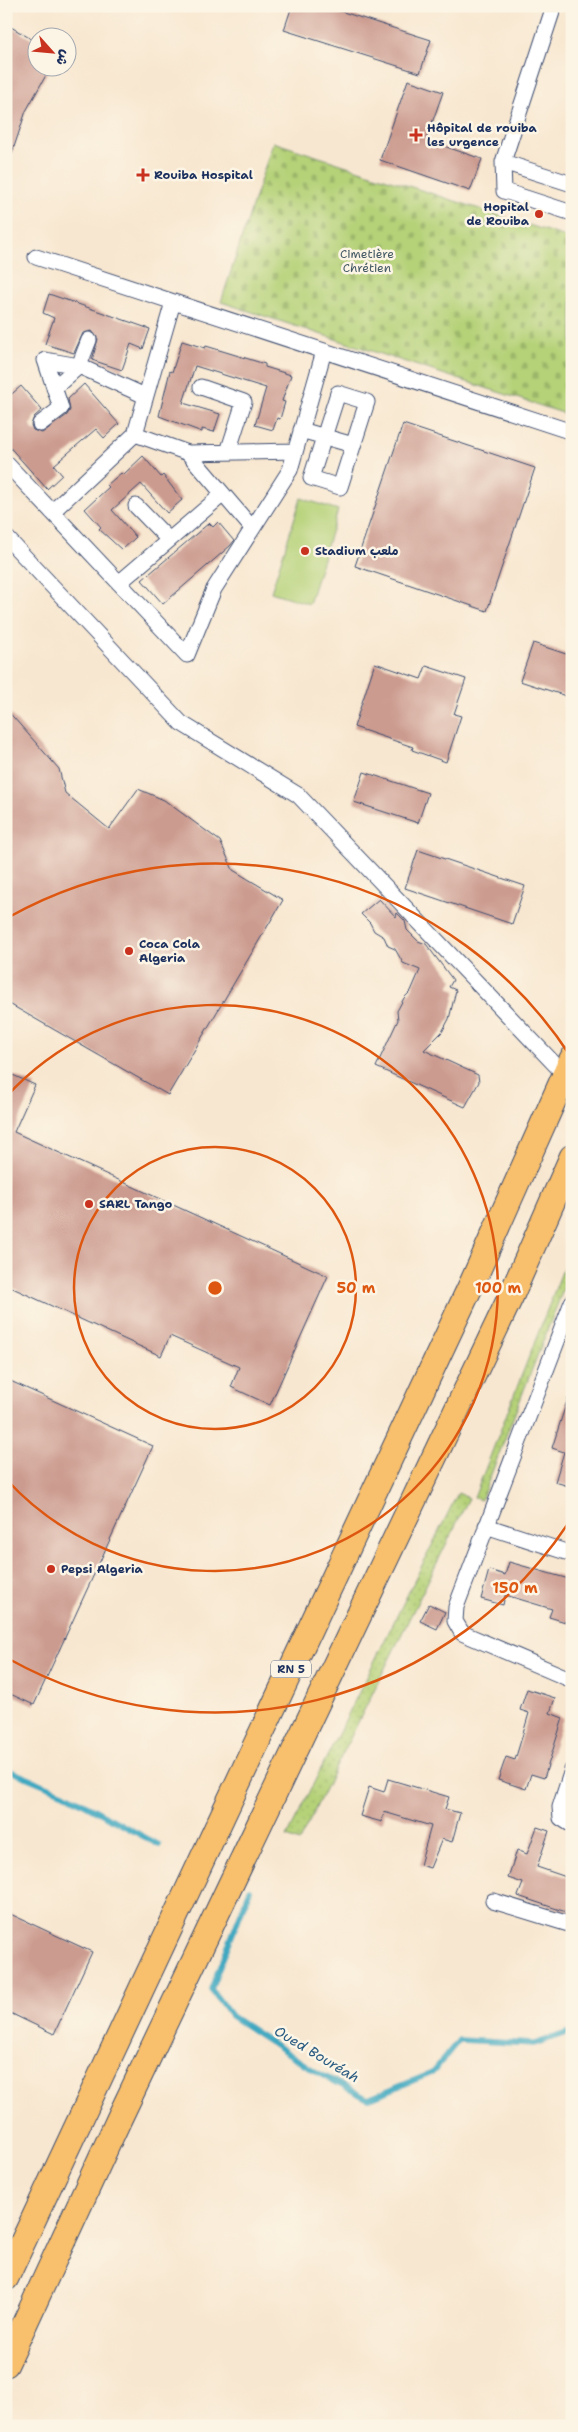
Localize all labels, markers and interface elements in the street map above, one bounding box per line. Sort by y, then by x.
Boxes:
north arrow [28,28,78,78]
text: ش [52,47,75,69]
place label: Hôpital de rouiba les urgence [427,120,537,150]
marker: Hôpital de rouiba les urgence [409,128,423,142]
place label: Rouiba Hospital [154,167,253,183]
marker: Rouiba Hospital [136,168,150,182]
place label: Hopital de Rouiba [466,199,530,229]
marker: Hopital de Rouiba [533,208,545,220]
park label: Cimetière Chrétien [340,246,394,276]
place label: Stadium ملعب [315,543,398,559]
marker: Stadium ملعب [299,545,311,557]
place label: Coca Cola Algeria [139,936,201,966]
marker: Coca Cola Algeria [123,945,135,957]
place label: SARL Tango [99,1196,172,1212]
marker: SARL Tango [83,1198,95,1210]
text: 50 m [337,1278,376,1298]
text: 100 m [475,1278,521,1298]
centre of rings [206,1279,224,1297]
place label: Pepsi Algeria [61,1561,144,1577]
marker: Pepsi Algeria [45,1563,57,1575]
text: 150 m [492,1578,538,1598]
road number: RN 5 [271,1660,311,1678]
water label: Oued Bouréah [271,2022,363,2086]

